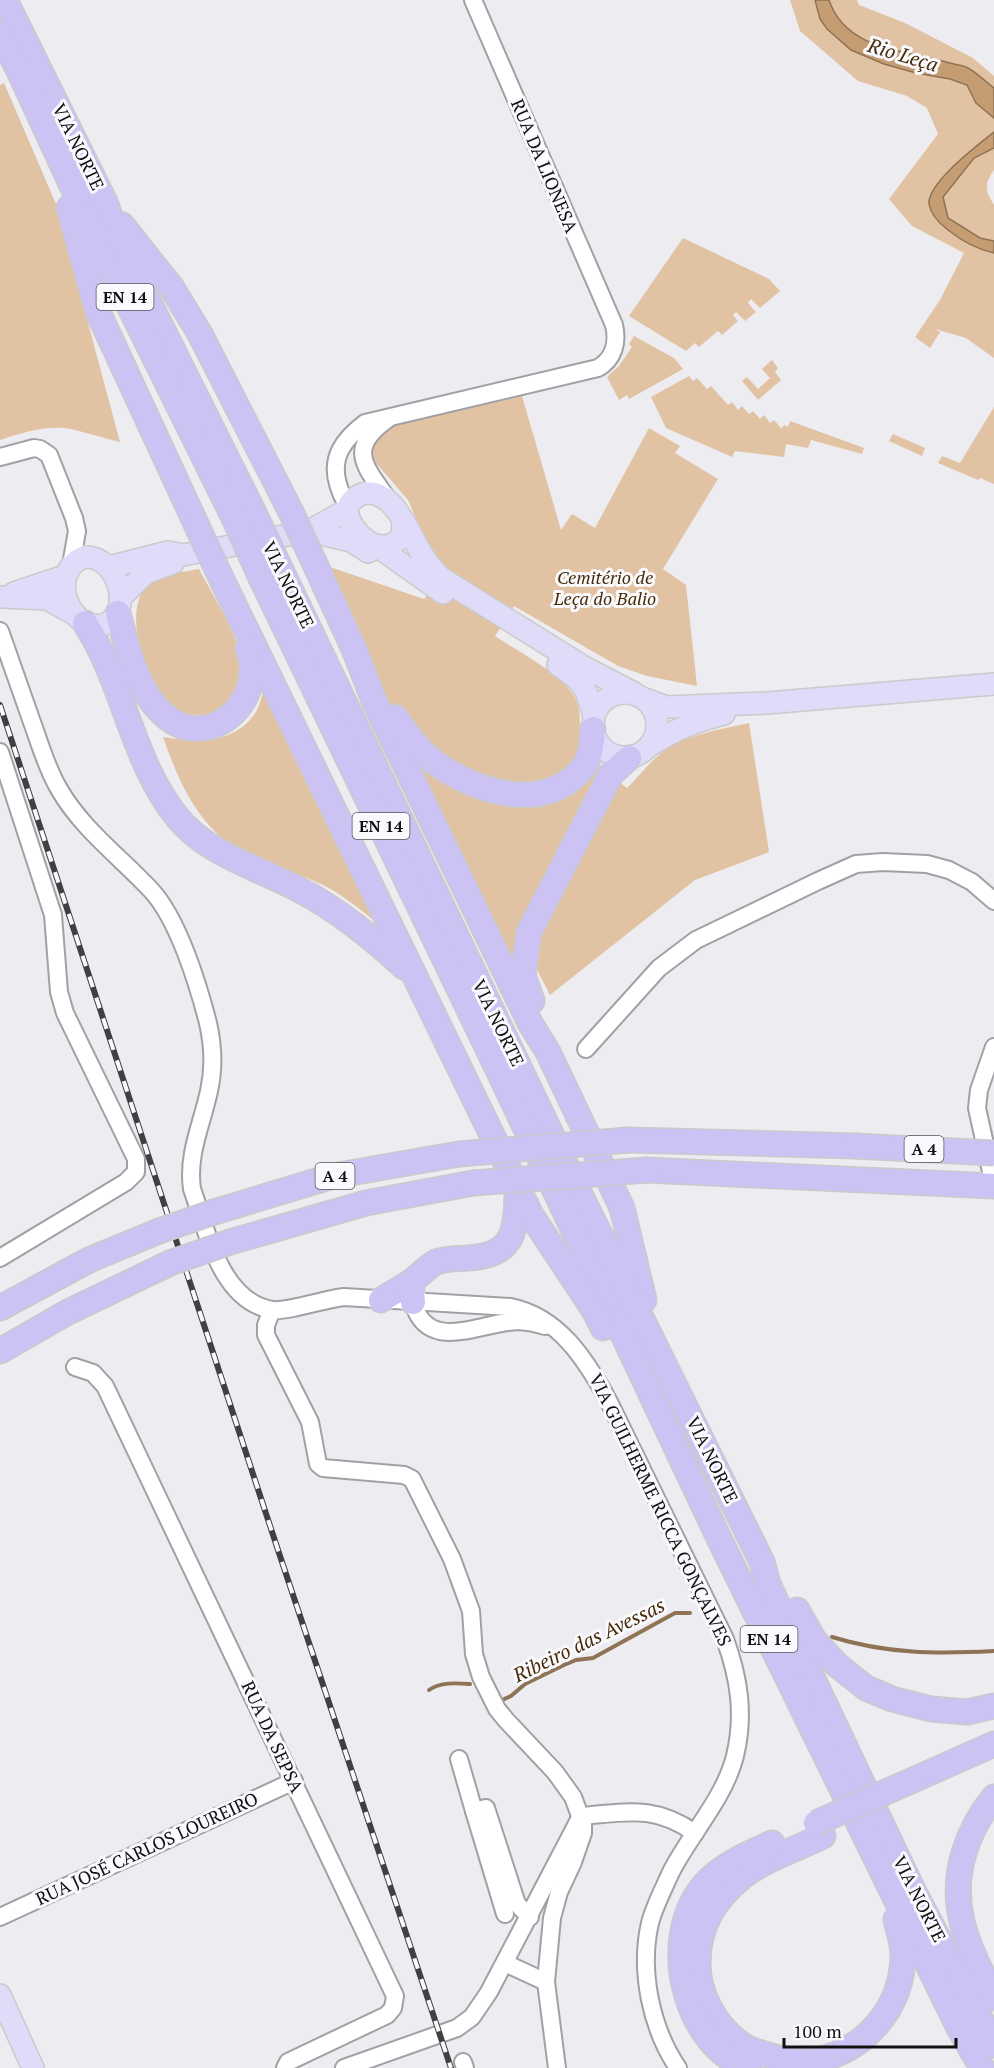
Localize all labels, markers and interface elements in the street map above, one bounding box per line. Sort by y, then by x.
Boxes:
water label: Rio Leça [864,31,942,78]
street label: RUA DA LIONESA [506,95,584,237]
street label: VIA NORTE [48,99,110,194]
road number: EN 14 [96,284,154,310]
street label: VIA NORTE [258,537,320,632]
park label: Cemitério de Leça do Balio [553,565,656,610]
road number: EN 14 [352,813,410,839]
street label: VIA NORTE [468,975,530,1070]
road number: A 4 [904,1136,944,1162]
road number: A 4 [316,1163,354,1189]
street label: VIA GUILHERME RICCA GONÇALVES [584,1369,738,1650]
street label: VIA NORTE [682,1412,744,1507]
water label: Ribeiro das Avessas [507,1591,669,1688]
road number: EN 14 [740,1626,798,1652]
street label: RUA DA SEPSA [237,1677,310,1797]
street label: RUA JOSÉ CARLOS LOUREIRO [31,1786,262,1910]
street label: VIA NORTE [888,1851,952,1946]
scale bar [784,2011,956,2049]
text: 100 m [793,2019,842,2043]

